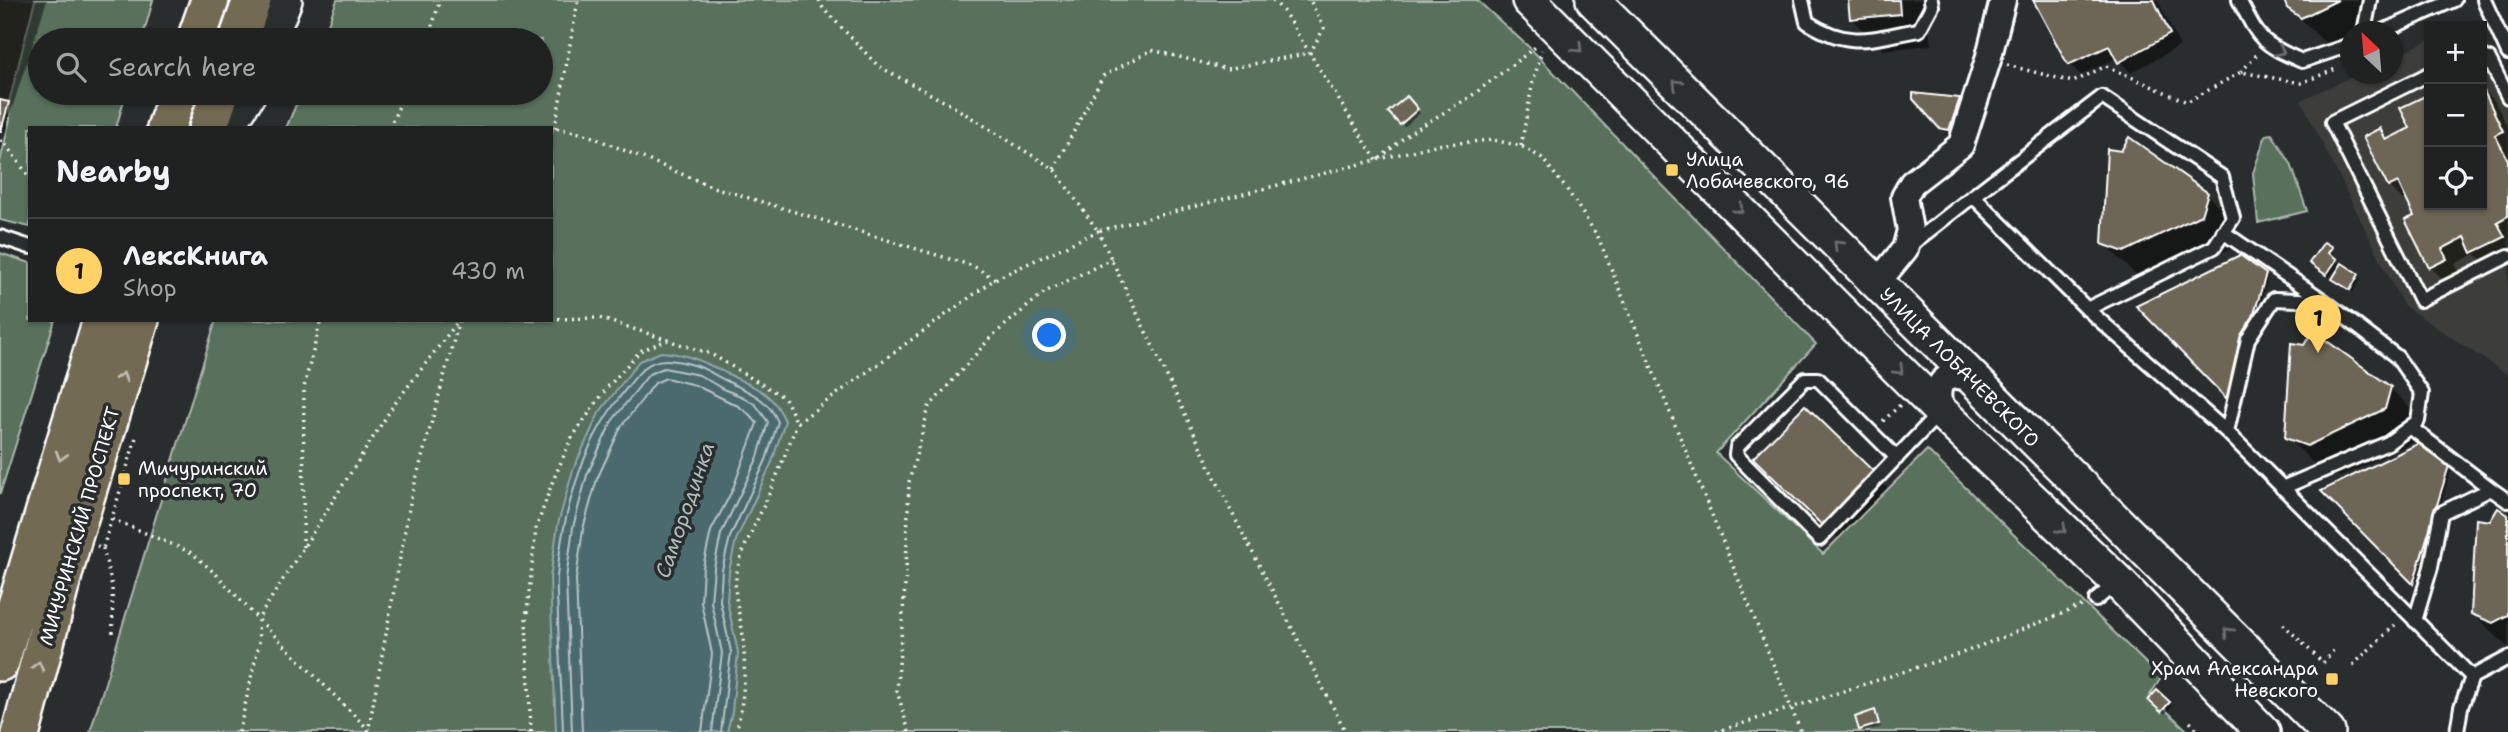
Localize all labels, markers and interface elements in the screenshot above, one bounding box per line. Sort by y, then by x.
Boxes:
north arrow [2340,21,2403,84]
map controls [2424,21,2487,210]
button: + [2424,21,2487,84]
search box [28,28,553,105]
one-way arrow [1569,40,1582,53]
one-way arrow [2273,43,2285,57]
icon: search [52,48,90,86]
text: Search here [108,49,257,84]
one-way arrow [1672,79,1685,92]
button: − [2424,84,2487,147]
place label: Улица Лобачевского, 96 [1686,147,1850,194]
button: locate [2424,147,2487,210]
text: Nearby [56,151,171,192]
marker: Улица Лобачевского, 96 [1664,162,1680,178]
one-way arrow [1730,201,1743,214]
text: ЛексКнига [123,238,268,273]
one-way arrow [1833,240,1846,253]
text: 1 [74,256,84,286]
text: 430 m [451,256,525,286]
text: Shop [123,273,177,303]
street label: УЛИЦА ЛОБАЧЕВСКОГО [1874,282,2045,453]
pin: 1 [2295,295,2341,353]
your location [1032,318,1066,352]
one-way arrow [1891,362,1904,375]
one-way arrow [114,371,128,384]
street label: МИЧУРИНСКИЙ ПРОСПЕКТ [33,404,126,648]
water label: Самородинка [649,438,721,582]
one-way arrow [54,450,69,462]
place label: Мичуринский проспект, 70 [138,456,268,503]
marker: Мичуринский проспект, 70 [116,471,132,487]
one-way arrow [2054,520,2067,533]
one-way arrow [2223,628,2236,641]
place label: Храм Александра Невского [2151,656,2318,703]
one-way arrow [30,660,44,672]
marker: Храм Александра Невского [2324,671,2340,687]

